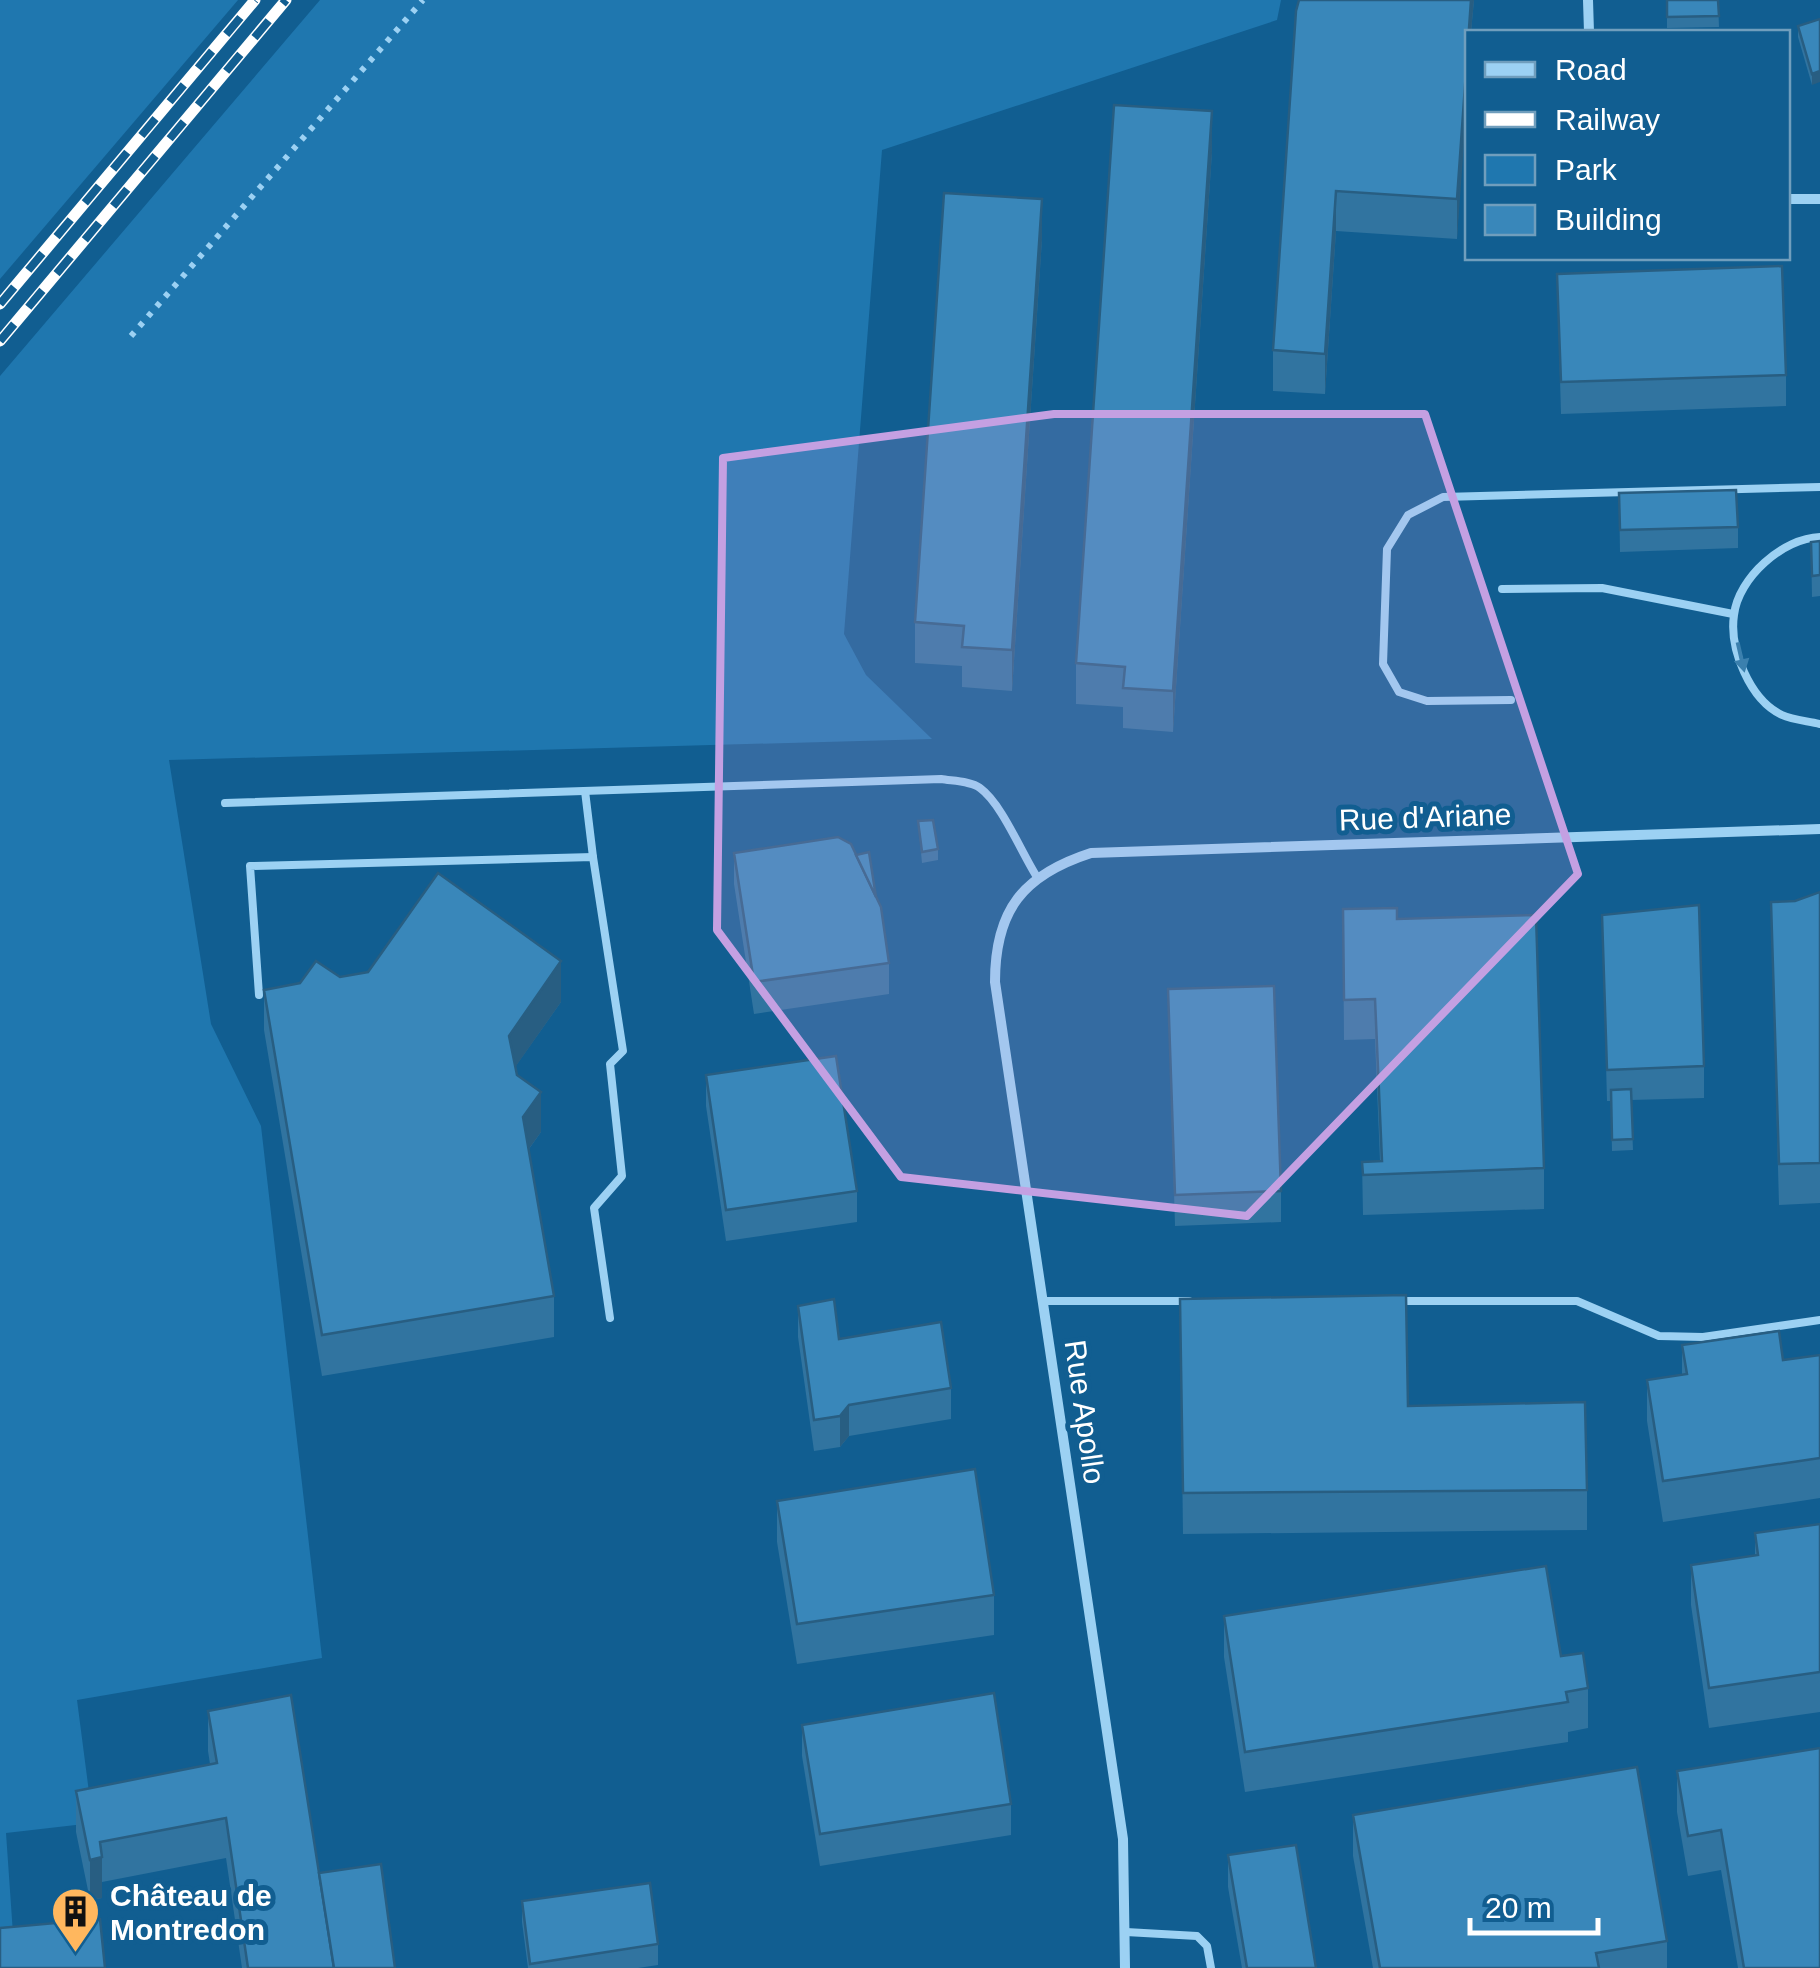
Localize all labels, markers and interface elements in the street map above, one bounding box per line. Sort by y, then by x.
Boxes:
legend [1465,30,1790,260]
text: Road [1555,53,1627,86]
text: Railway [1555,103,1660,136]
text: Park [1555,153,1618,186]
text: Building [1555,203,1662,236]
one-way arrow [1734,642,1749,673]
street label: Rue d'Ariane [1338,797,1512,837]
street label: Rue Apollo [1059,1338,1111,1486]
scale bar [1470,1873,1598,1935]
place label: Château de Montredon [110,1879,272,1946]
building icon: Château de Montredon [49,1886,101,1954]
text: 20 m [1485,1891,1552,1924]

